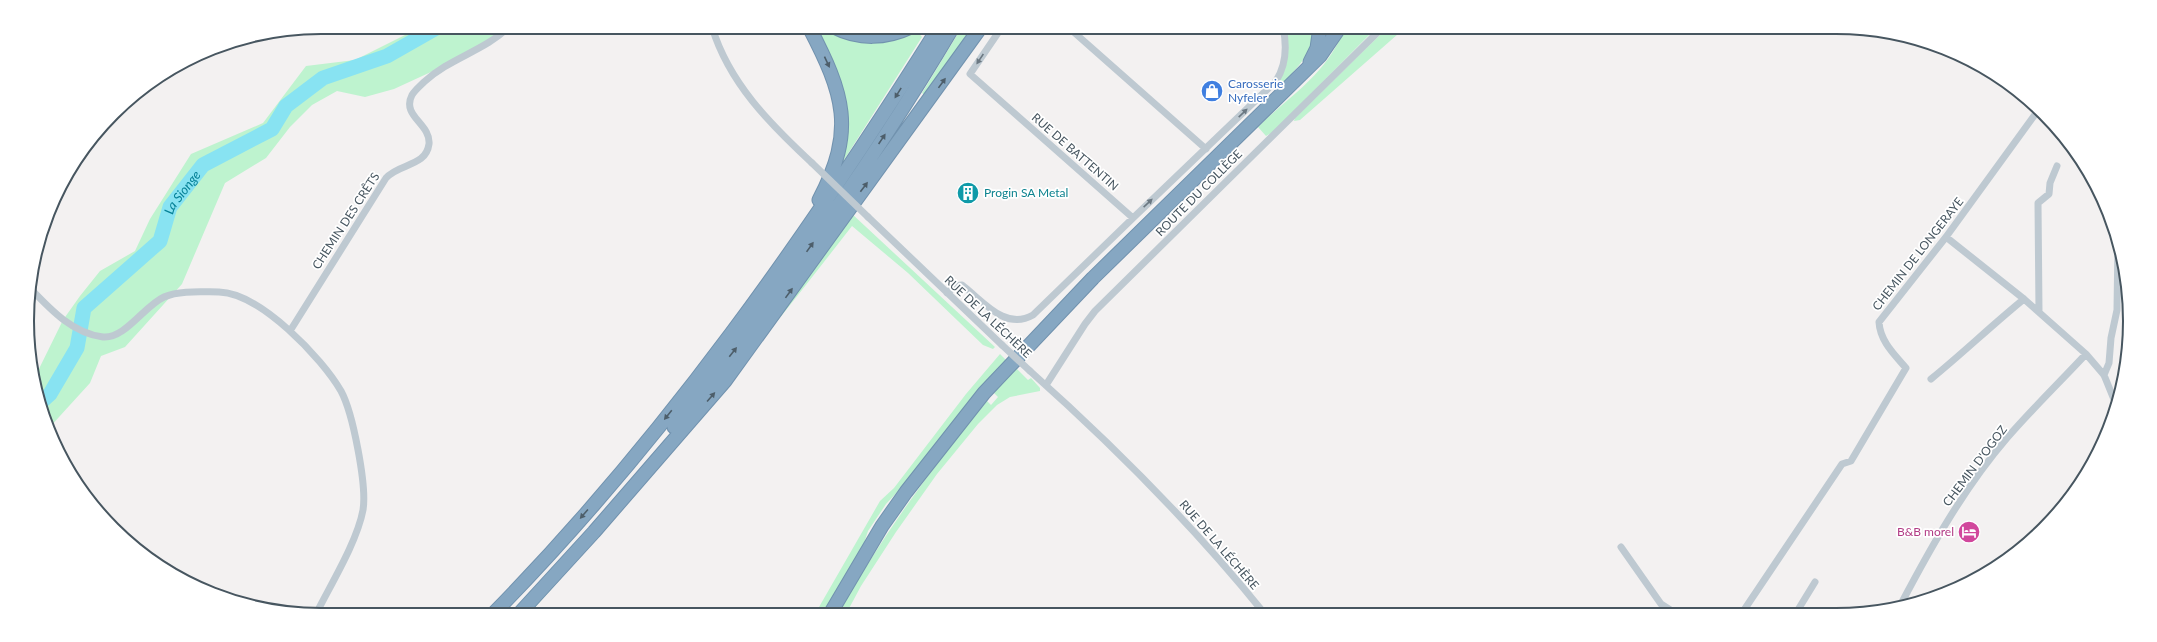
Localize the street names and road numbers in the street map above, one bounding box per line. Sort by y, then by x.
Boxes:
street label: RUE DE BATTENTIN [1029,110,1122,193]
street label: ROUTE DU COLLÈGE [1152,146,1245,239]
street label: CHEMIN DES CRÊTS [309,169,383,272]
street label: CHEMIN DE LONGERAYE [1869,194,1966,313]
street label: RUE DE LA LÉCHÈRE [942,272,1035,361]
street label: CHEMIN D'OGOZ [1939,422,2010,509]
street label: RUE DE LA LÉCHÈRE [1176,497,1262,593]

